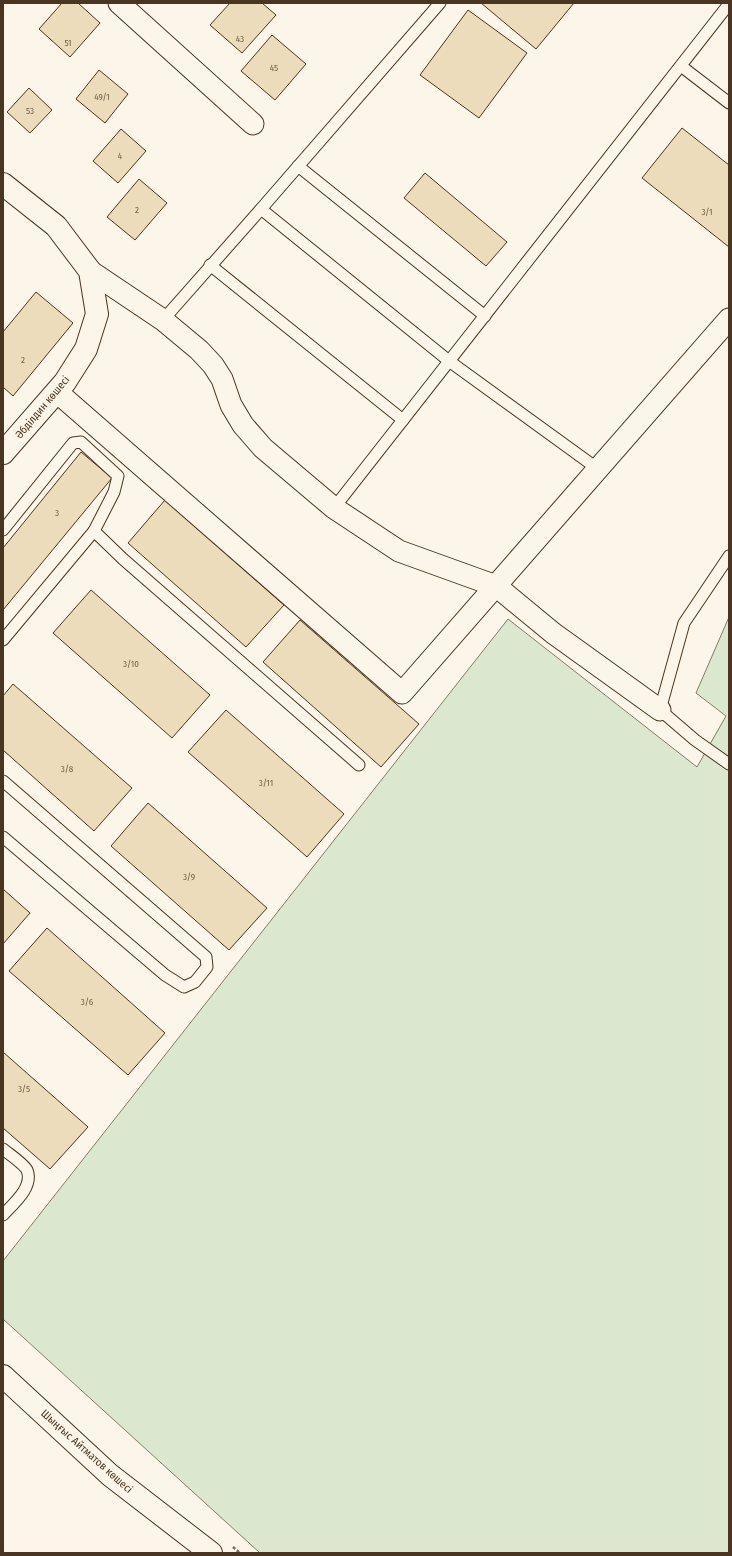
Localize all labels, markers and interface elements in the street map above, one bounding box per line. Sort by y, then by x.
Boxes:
house number: 43 [236,34,244,44]
house number: 51 [64,38,72,48]
house number: 45 [270,63,278,73]
house number: 49/1 [94,92,110,102]
house number: 53 [26,106,34,116]
house number: 4 [118,151,123,161]
house number: 2 [135,205,139,215]
house number: 3/1 [701,207,713,217]
house number: 2 [21,355,25,365]
street label: Әбділдин көшесі [12,373,72,441]
house number: 3 [55,508,59,518]
house number: 3/10 [123,659,139,669]
house number: 3/8 [61,764,74,774]
house number: 3/11 [259,778,273,788]
house number: 3/9 [183,872,195,882]
house number: 3/6 [81,997,94,1007]
house number: 3/5 [18,1084,30,1094]
street label: Шыңғыс Айтматов көшесі [38,1407,135,1496]

